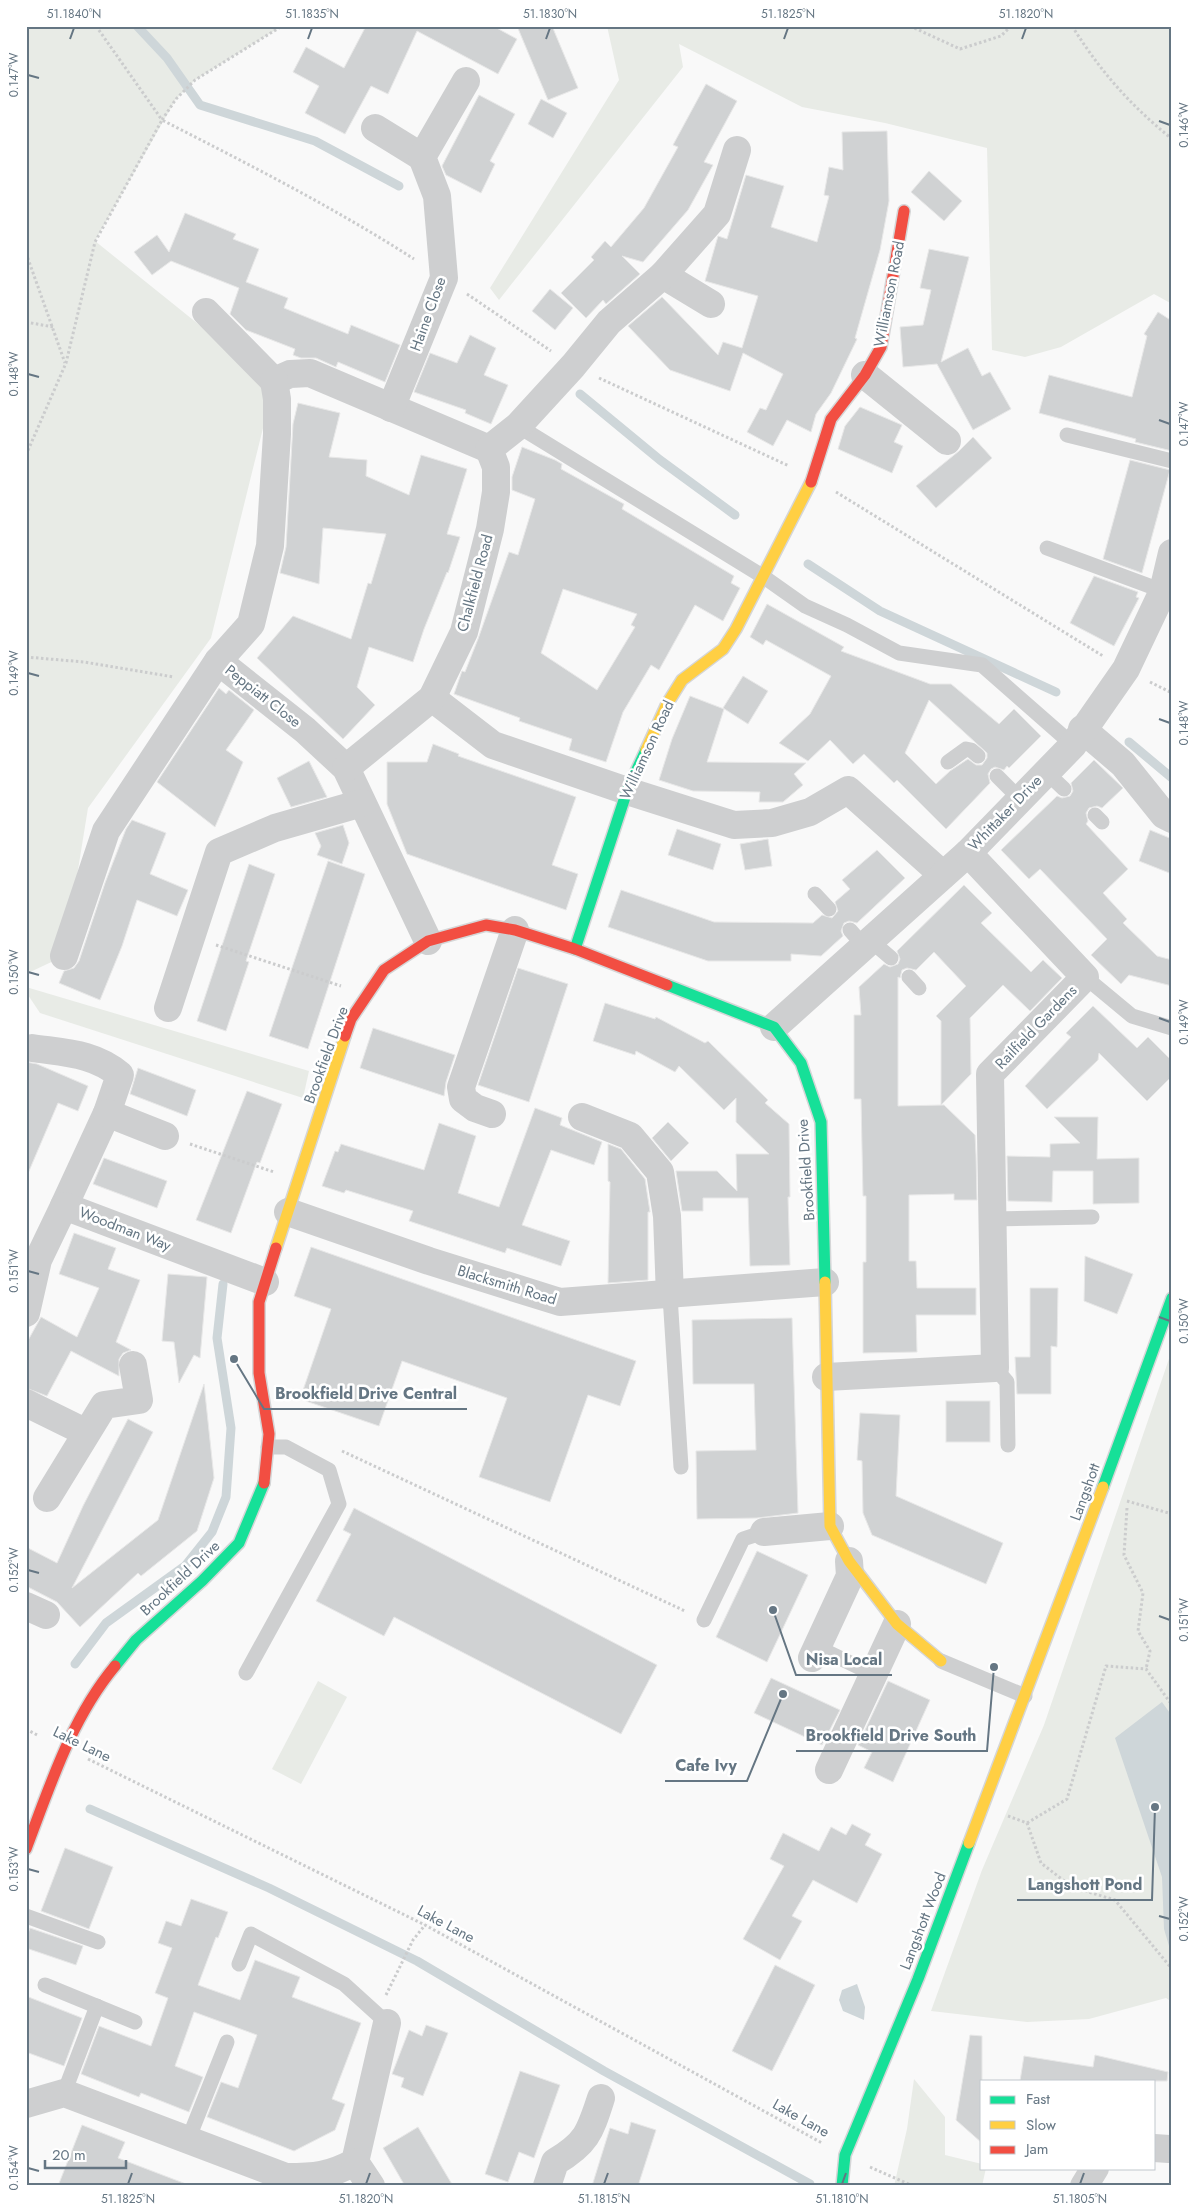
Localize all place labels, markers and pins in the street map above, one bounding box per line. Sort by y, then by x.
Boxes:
callout: Brookfield Drive Central [264,1378,467,1409]
callout: Nisa Local [796,1644,892,1675]
callout: Brookfield Drive South [796,1720,987,1751]
callout: Cafe Ivy [665,1750,747,1781]
callout: Langshott Pond [1017,1869,1152,1900]

